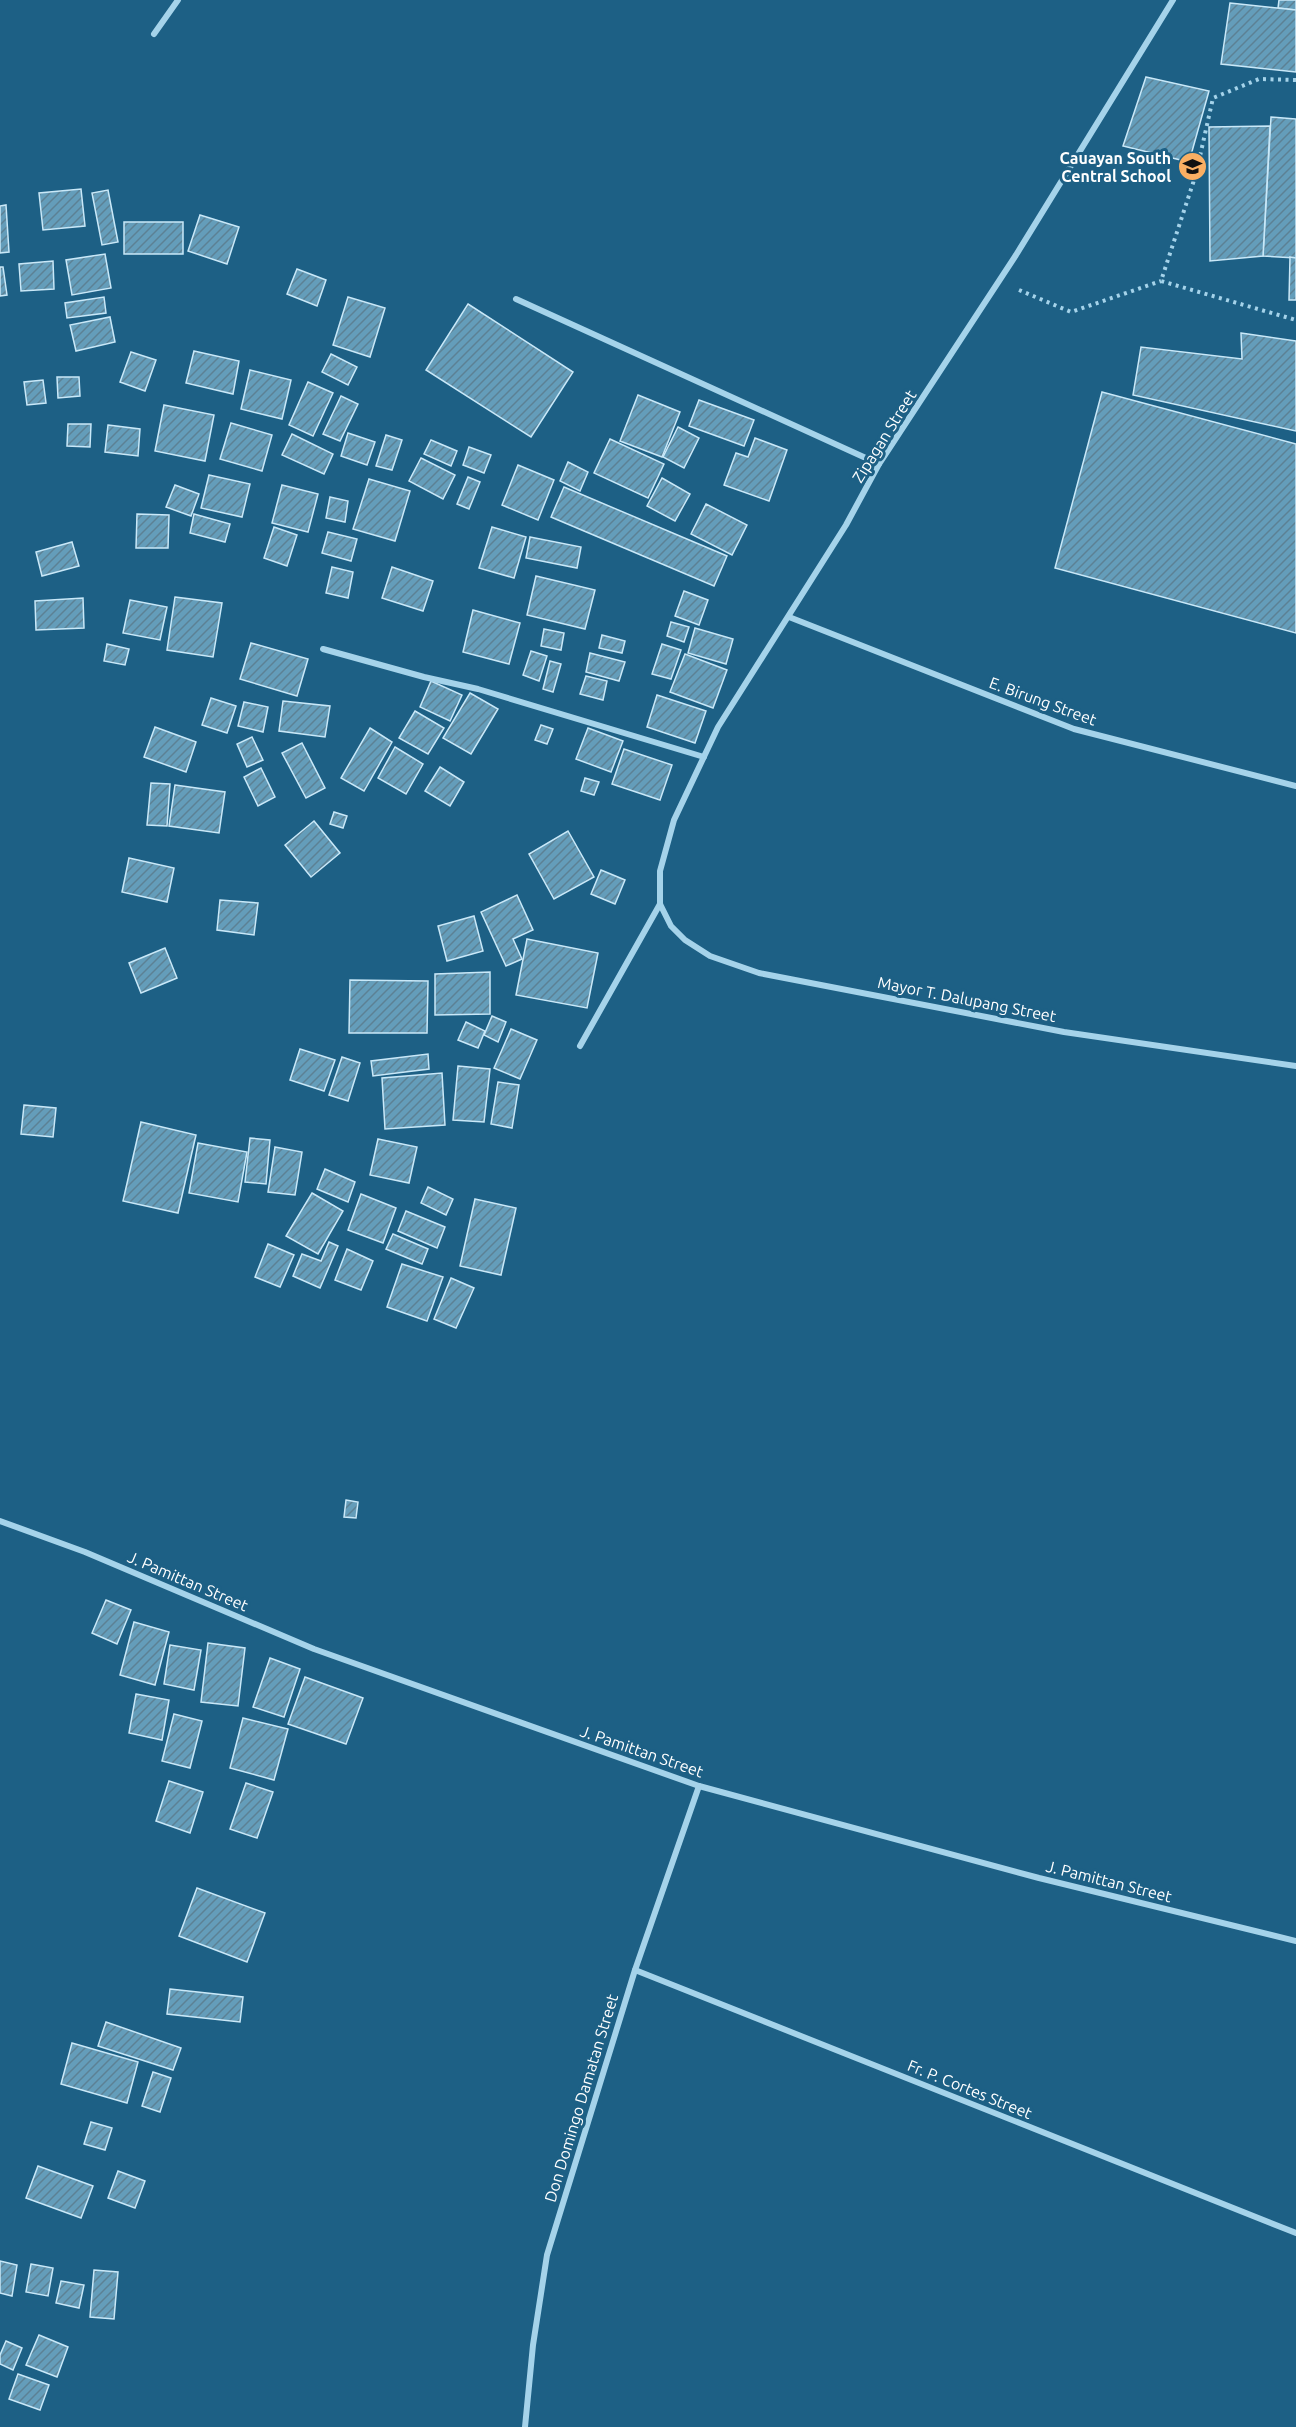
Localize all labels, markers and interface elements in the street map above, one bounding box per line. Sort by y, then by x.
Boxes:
place label: Cauayan South Central School [1060,149,1171,185]
school or university icon: Cauayan South Central School [1176,151,1208,183]
street label: Zipagan Street [848,386,920,486]
street label: E. Birung Street [987,673,1100,729]
street label: Mayor T. Dalupang Street [876,973,1058,1025]
street label: J. Pamittan Street [125,1548,252,1615]
street label: J. Pamittan Street [578,1721,707,1781]
street label: J. Pamittan Street [1044,1857,1174,1906]
street label: Don Domingo Damatan Street [541,1991,621,2204]
street label: Fr. P. Cortes Street [905,2056,1035,2122]

